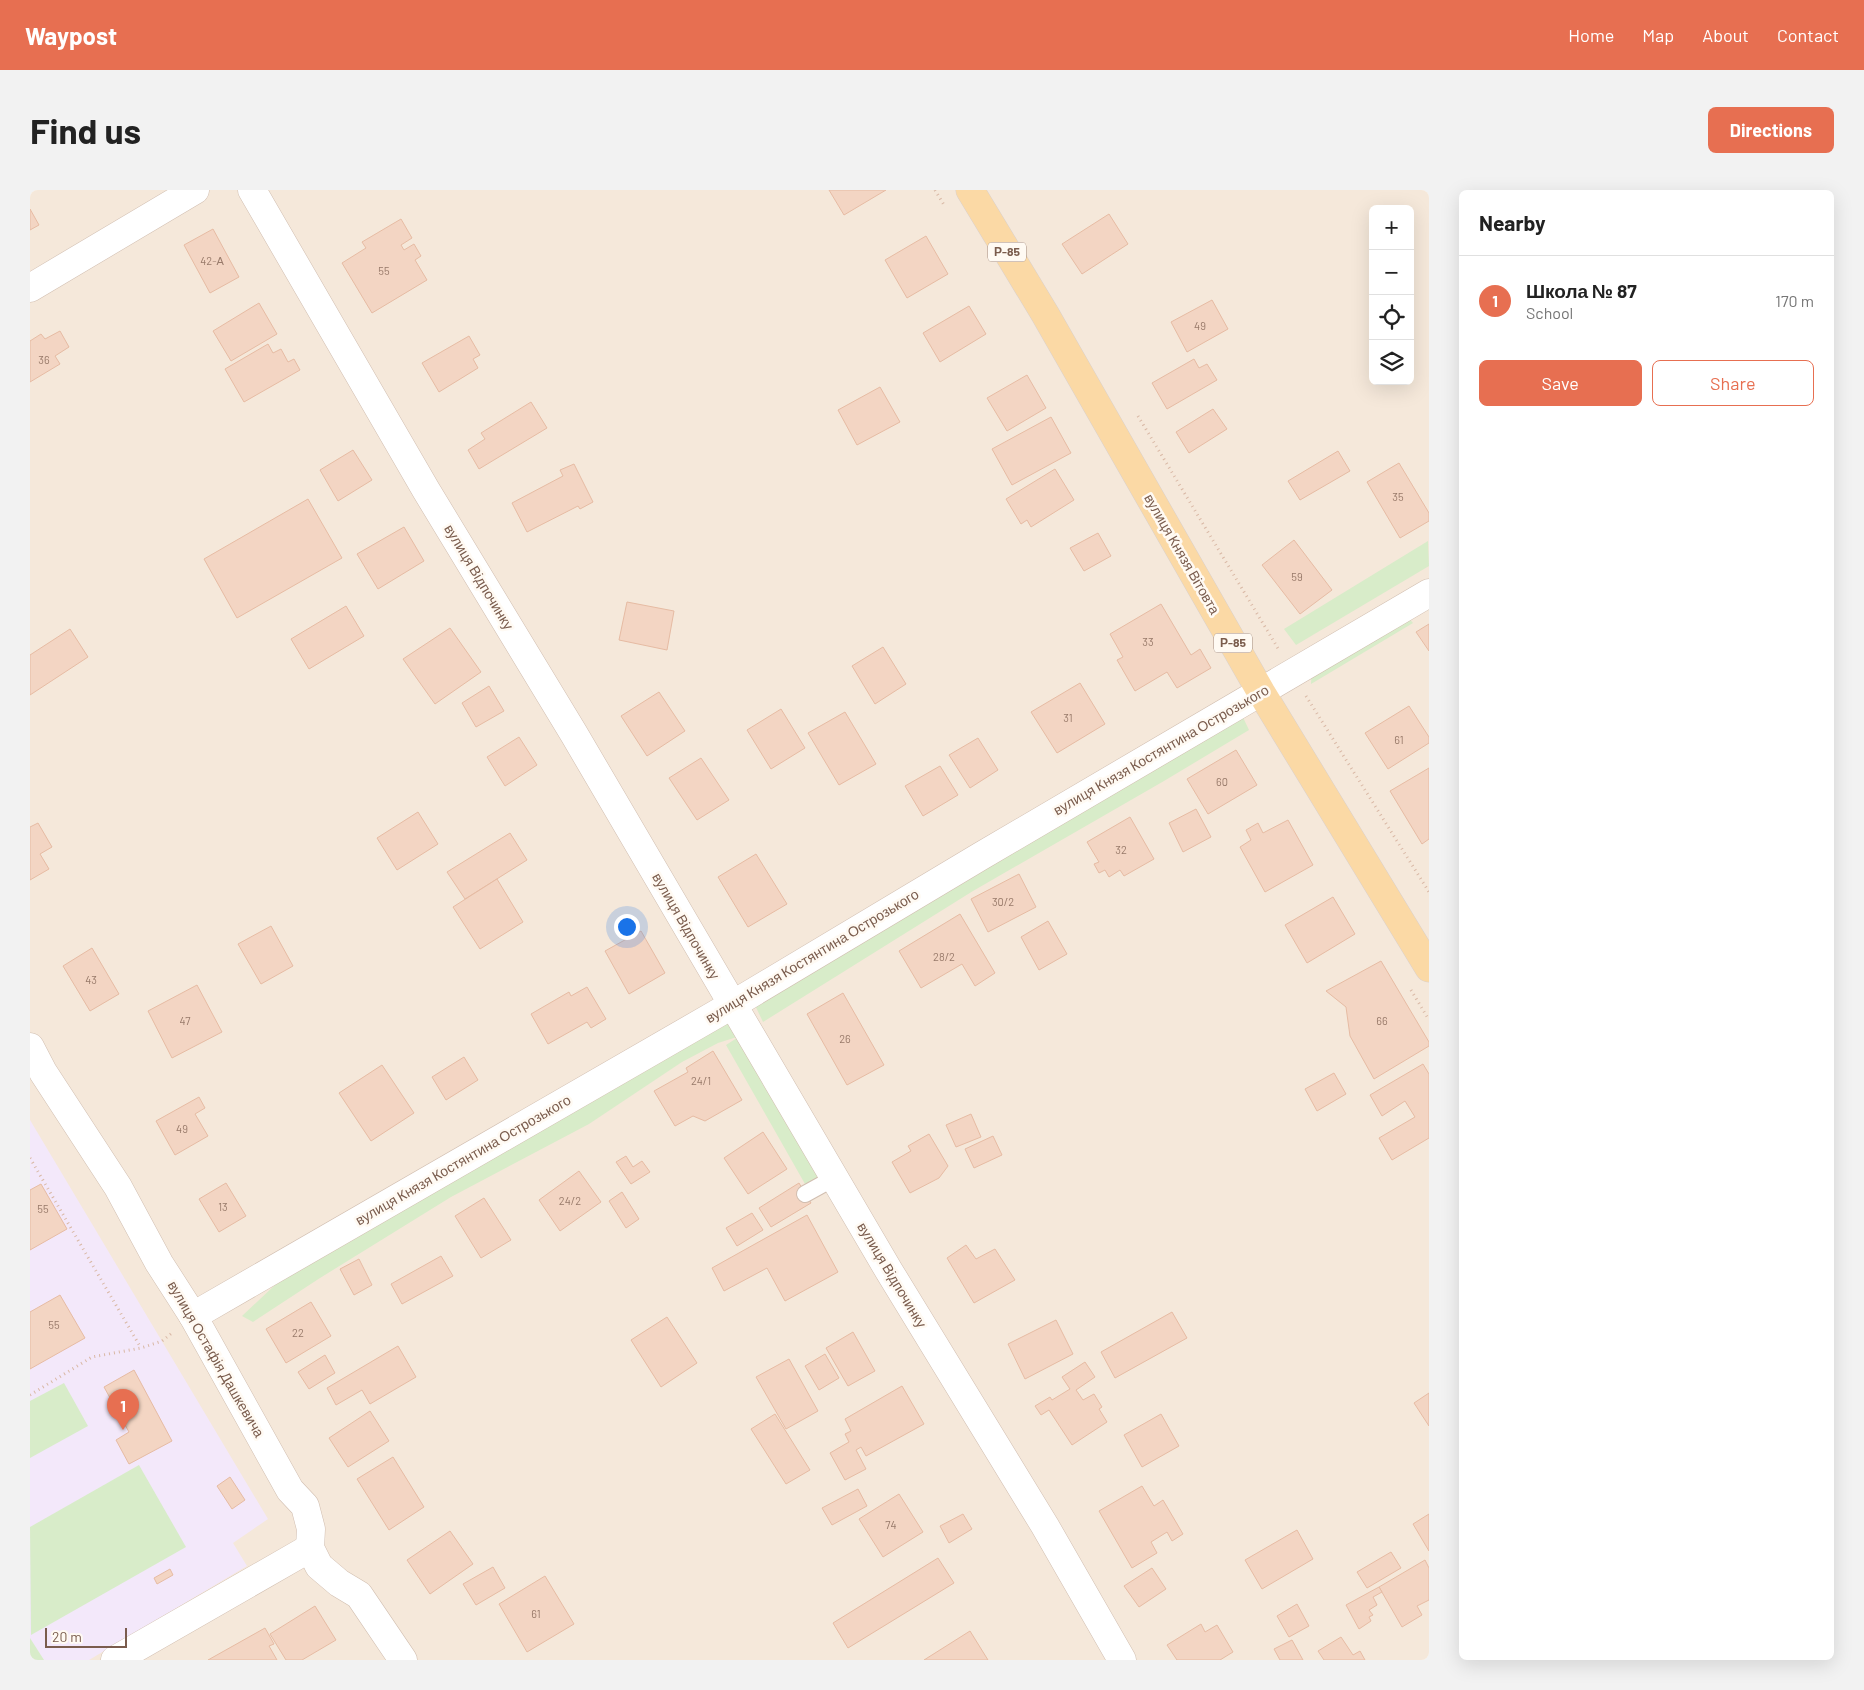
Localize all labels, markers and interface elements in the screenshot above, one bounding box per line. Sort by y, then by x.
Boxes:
text: Waypost [25,21,117,50]
text: Home [1568,24,1614,46]
text: Map [1642,24,1674,46]
text: About [1702,24,1749,46]
text: Contact [1777,24,1839,46]
button: Directions [1708,107,1834,153]
text: Find us [30,109,141,151]
map controls [1369,205,1414,385]
button: + [1369,205,1414,250]
text: Nearby [1479,210,1545,235]
road number: Р-85 [988,242,1026,262]
button: − [1369,250,1414,295]
house number: 42-А [200,254,224,267]
house number: 55 [378,264,390,277]
text: Школа № 87 [1526,279,1637,302]
text: 1 [1492,291,1498,310]
text: 170 m [1775,291,1814,310]
button: locate [1369,295,1414,340]
text: School [1526,303,1573,322]
house number: 49 [1194,319,1206,332]
button: layers [1369,340,1414,385]
house number: 36 [38,353,50,366]
button: Save [1479,360,1642,406]
button: Share [1652,360,1814,406]
house number: 35 [1392,490,1404,503]
street label: вулиця Князя Вітовта [1141,491,1224,617]
street label: вулиця Відпочинку [441,521,518,633]
house number: 59 [1291,570,1303,583]
road number: Р-85 [1214,633,1252,652]
house number: 33 [1142,635,1154,648]
street label: вулиця Князя Костянтина Острозького [1050,681,1272,818]
house number: 31 [1063,711,1073,724]
house number: 61 [1394,733,1404,746]
house number: 60 [1216,775,1228,788]
house number: 32 [1115,843,1127,856]
street label: вулиця Відпочинку [649,870,724,982]
street label: вулиця Князя Костянтина Острозького [702,885,922,1026]
house number: 30/2 [992,895,1014,908]
your location [614,914,640,940]
house number: 28/2 [933,950,955,963]
house number: 43 [85,973,97,986]
house number: 47 [180,1014,190,1027]
house number: 66 [1376,1014,1388,1027]
house number: 26 [839,1032,851,1045]
house number: 24/1 [691,1074,711,1087]
street label: вулиця Князя Костянтина Острозького [352,1091,574,1228]
house number: 49 [176,1122,188,1135]
house number: 24/2 [559,1194,581,1207]
house number: 13 [218,1200,228,1213]
house number: 55 [37,1202,49,1215]
street label: вулиця Відпочинку [854,1219,931,1331]
street label: вулиця Остафія Дашкевича [165,1277,268,1440]
house number: 55 [48,1318,60,1331]
house number: 22 [292,1326,304,1339]
pin: 1 [107,1389,139,1430]
house number: 74 [885,1518,897,1531]
house number: 61 [531,1607,541,1620]
scale bar [45,1625,128,1648]
text: 20 m [52,1628,82,1645]

